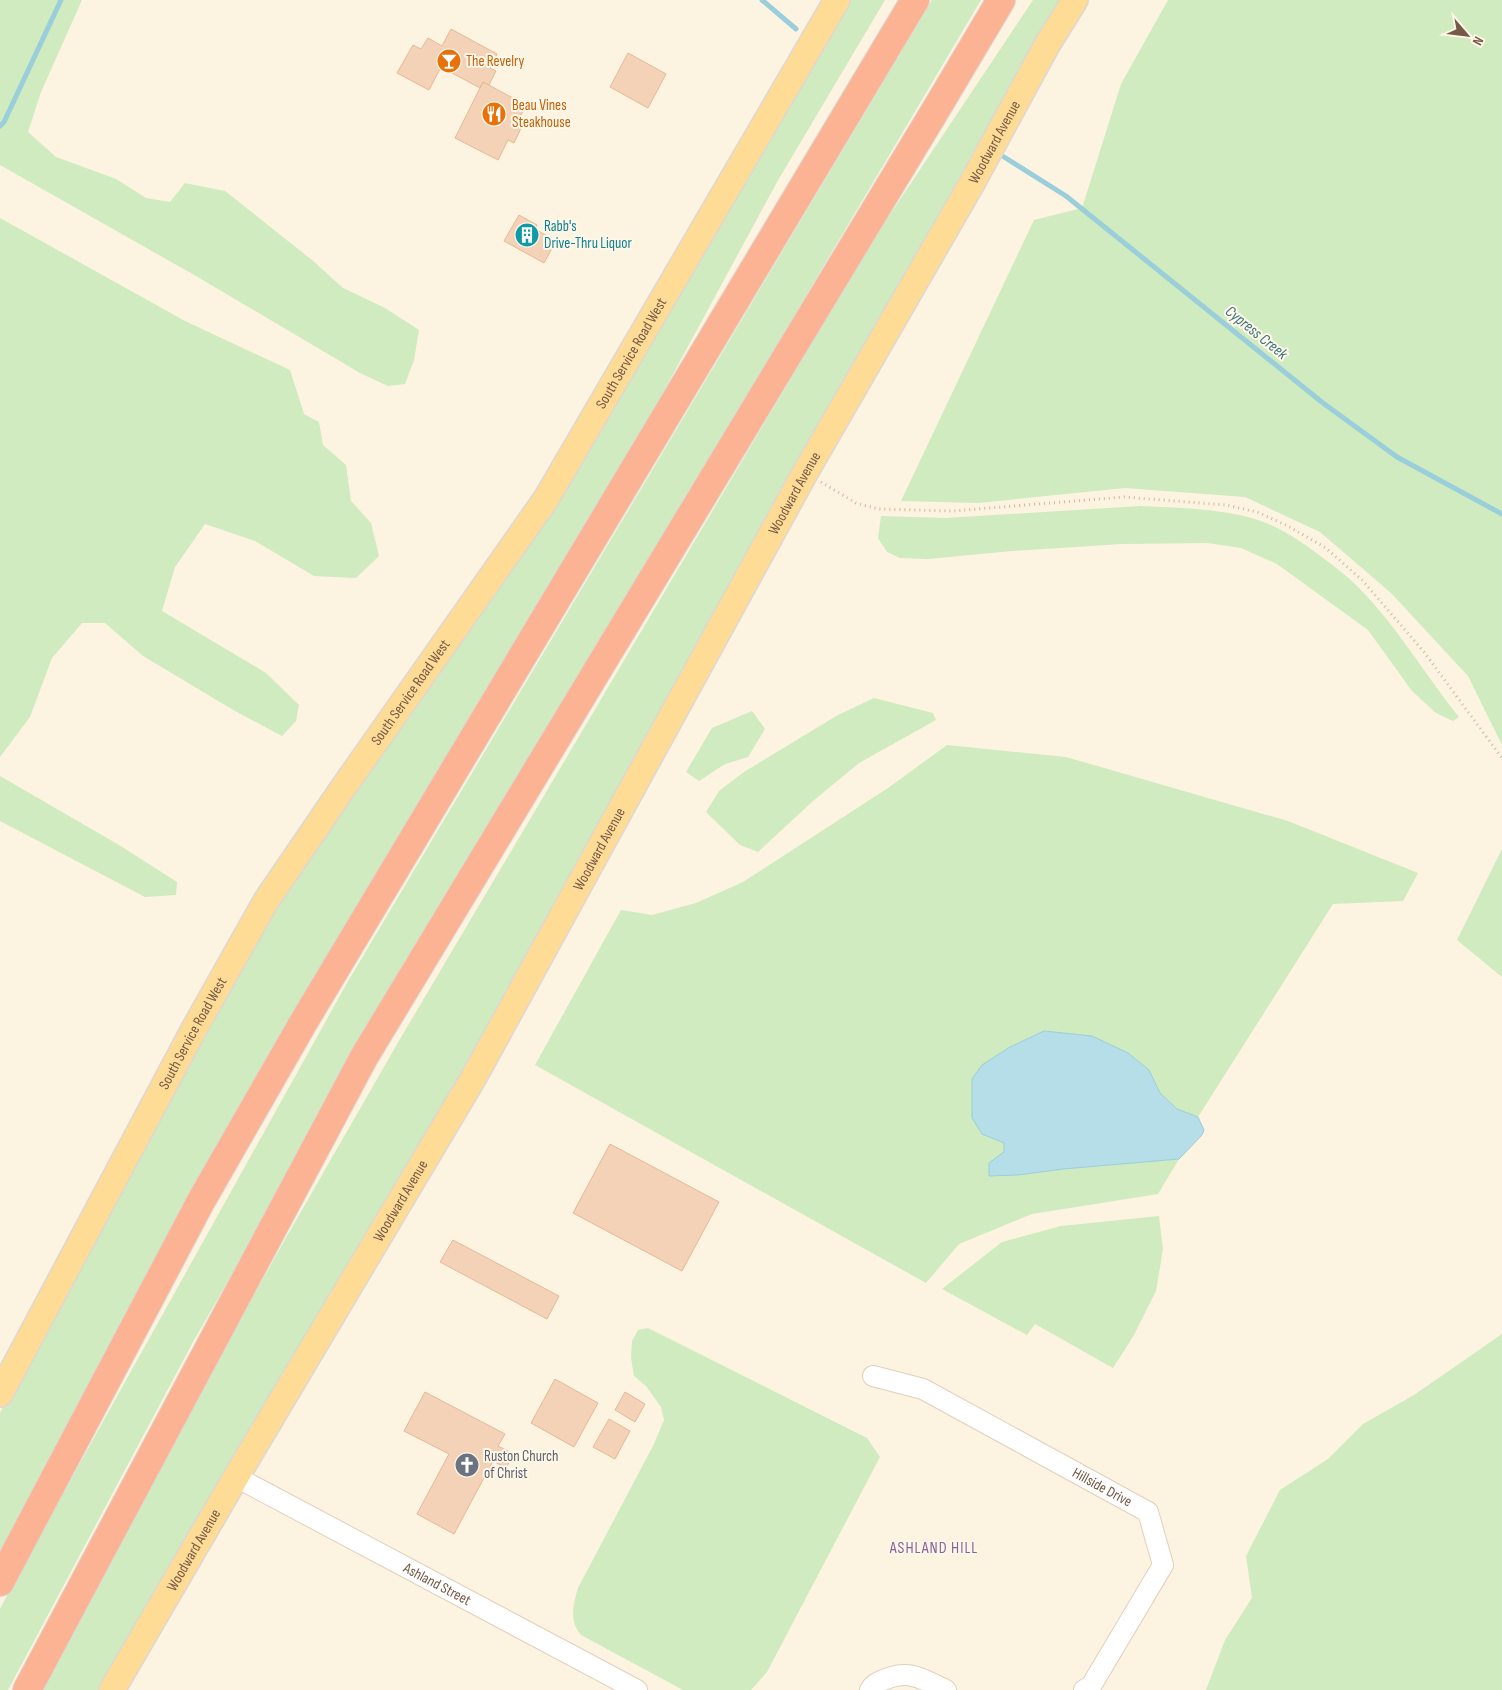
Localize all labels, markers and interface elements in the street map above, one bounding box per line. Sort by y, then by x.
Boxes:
north arrow [1442,10,1492,60]
text: N [1469,34,1487,48]
bar icon: The Revelry [436,48,462,74]
place label: The Revelry [466,52,524,71]
place label: Beau Vines Steakhouse [512,96,571,132]
street label: Woodward Avenue [964,97,1025,187]
restaurant icon: Beau Vines Steakhouse [481,101,507,127]
place label: Rabb's Drive-Thru Liquor [544,217,632,253]
building icon: Rabb's Drive-Thru Liquor [514,222,540,248]
street label: South Service Road West [591,294,671,412]
water label: Cypress Creek [1221,302,1292,364]
street label: Woodward Avenue [764,448,825,538]
street label: South Service Road West [367,635,454,749]
street label: Woodward Avenue [569,804,629,894]
street label: South Service Road West [154,973,231,1093]
street label: Woodward Avenue [369,1156,432,1245]
place label: Ruston Church of Christ [484,1447,559,1483]
church icon: Ruston Church of Christ [454,1452,480,1478]
street label: Hillside Drive [1069,1463,1135,1511]
street label: Woodward Avenue [162,1506,225,1594]
district label: ASHLAND HILL [889,1539,978,1558]
street label: Ashland Street [400,1558,475,1610]

